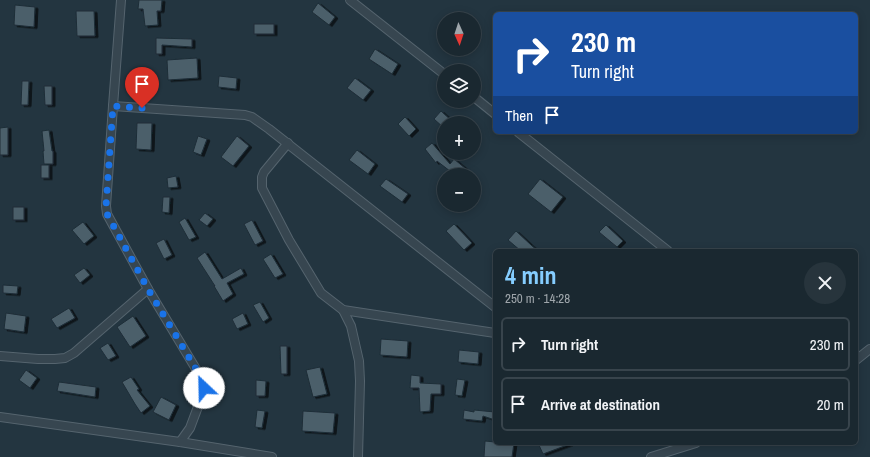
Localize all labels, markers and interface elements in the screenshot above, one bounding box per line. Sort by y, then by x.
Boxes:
north arrow [437,12,481,56]
map controls [437,12,481,212]
text: 230 m [571,23,636,61]
icon: right [505,28,557,80]
text: Turn right [571,59,634,84]
button: layers [437,64,481,108]
pin [125,67,159,108]
icon: arrive [131,73,153,95]
icon: arrive [541,104,563,126]
text: Then [505,105,533,126]
button: + [437,116,481,160]
button: − [437,168,481,212]
text: 4 min [505,259,556,291]
button: close [804,262,846,304]
text: 250 m · 14:28 [505,290,570,307]
icon: right [507,333,529,355]
text: Turn right [541,334,598,355]
text: 230 m [810,334,844,355]
position arrow [183,367,225,409]
icon: arrive [507,393,529,415]
text: Arrive at destination [541,394,660,415]
text: 20 m [817,394,844,415]

